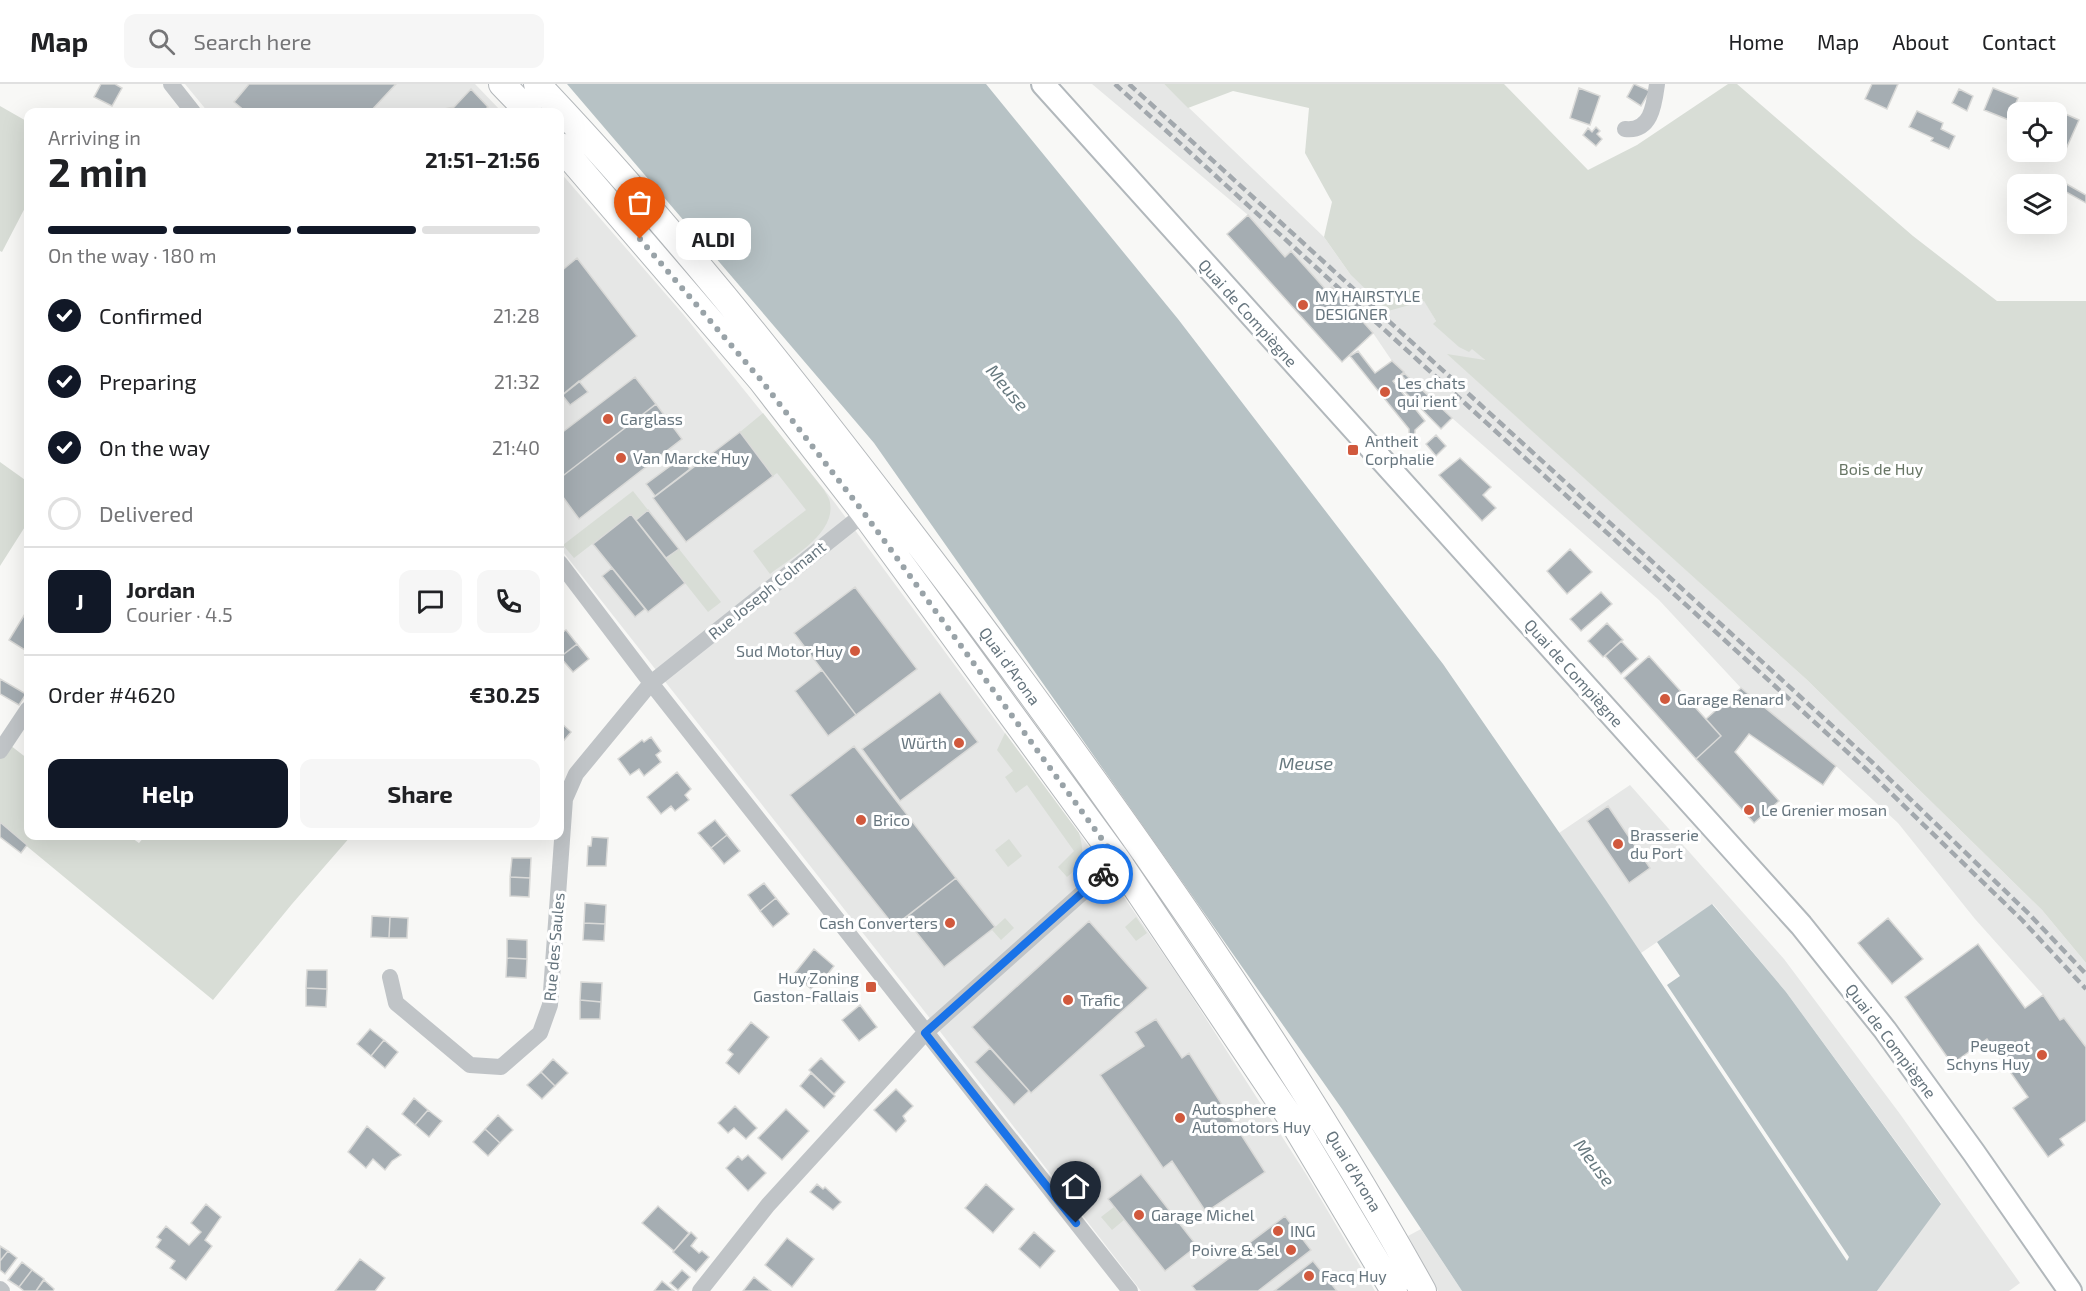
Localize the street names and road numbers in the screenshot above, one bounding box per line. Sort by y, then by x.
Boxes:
street label: Quai de Compiègne [1194,255,1302,371]
street label: Rue Joseph Colmant [704,536,829,643]
street label: Quai de Compiègne [1520,615,1628,731]
street label: Quai d'Arona [975,623,1045,709]
street label: Rue des Saules [539,892,568,1002]
street label: Quai de Compiègne [1841,980,1941,1102]
street label: Quai d'Arona [1322,1127,1386,1215]

